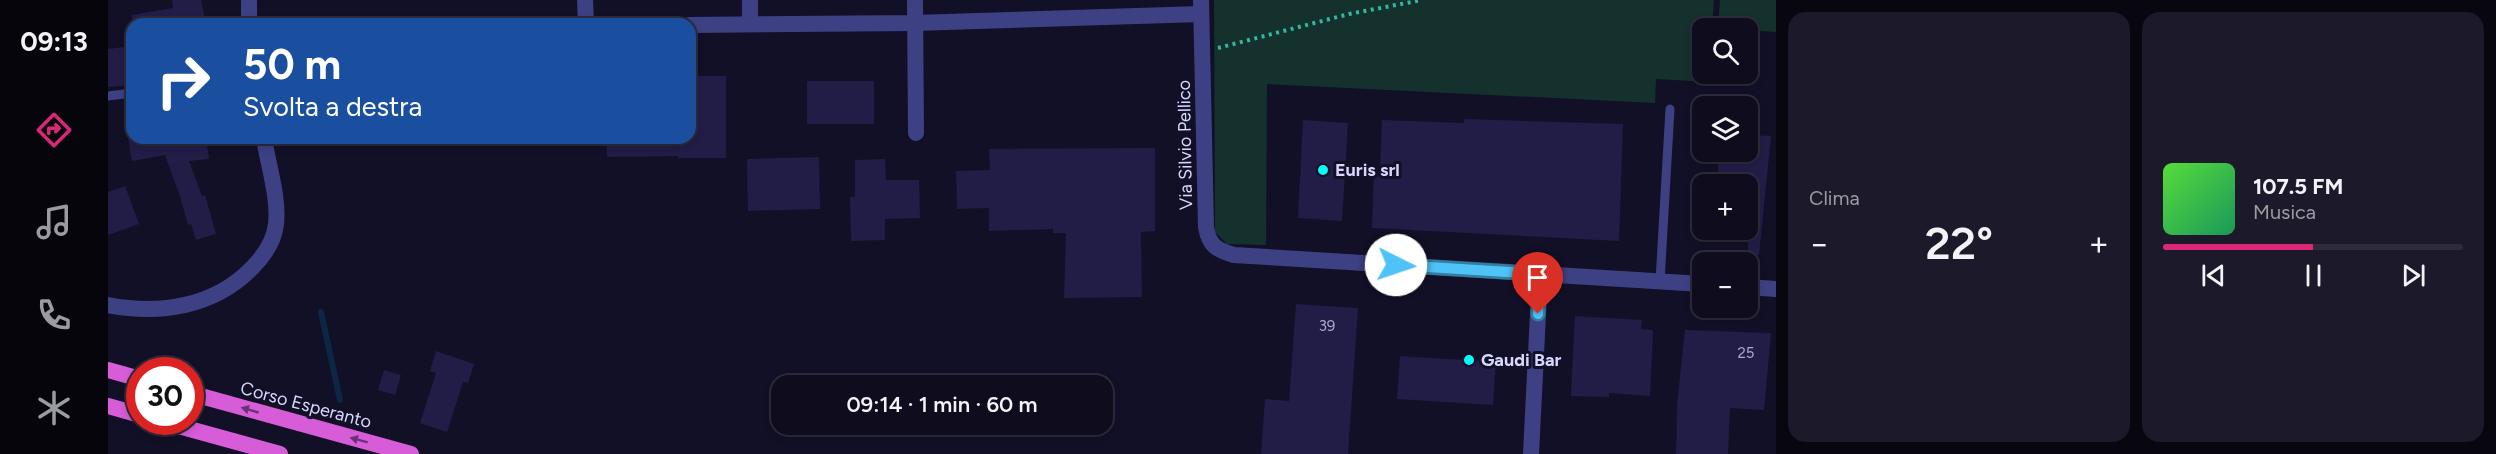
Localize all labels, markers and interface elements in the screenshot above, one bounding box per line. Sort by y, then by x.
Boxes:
map controls [1692,18,1758,318]
button: search [1692,18,1758,84]
text: 09:13 [20,25,88,58]
text: 50 m [243,39,341,90]
icon: right [144,42,222,120]
street label: Via Silvio Pellico [1173,80,1197,210]
text: Svolta a destra [243,90,422,123]
button: layers [1692,96,1758,162]
icon: directions [33,109,75,151]
place label: Euris srl [1335,159,1400,181]
marker: Euris srl [1316,163,1330,177]
text: 107.5 FM [2253,173,2343,200]
button: + [1692,174,1758,240]
text: Clima [1809,186,1860,210]
text: Musica [2253,200,2316,224]
icon: music [33,201,75,243]
text: 22° [1925,216,1993,270]
text: − [1809,224,1830,263]
text: + [2088,224,2109,263]
position arrow [1364,233,1428,297]
pin [1512,252,1563,314]
button: − [1692,252,1758,318]
icon: previous [2197,259,2230,292]
icon: pause [2297,259,2330,292]
icon: next [2397,259,2430,292]
icon: arrive [1521,261,1554,294]
icon: phone [33,294,75,336]
house number: 39 [1319,317,1335,335]
house number: 25 [1737,344,1755,362]
place label: Gaudi Bar [1481,349,1562,371]
marker: Gaudi Bar [1462,353,1476,367]
speed limit sign: 30 [126,357,204,435]
street label: Corso Esperanto [238,377,374,433]
icon: climate [33,387,75,429]
text: 09:14 · 1 min · 60 m [846,391,1038,418]
one-way arrow [241,405,259,414]
one-way arrow [350,434,368,444]

